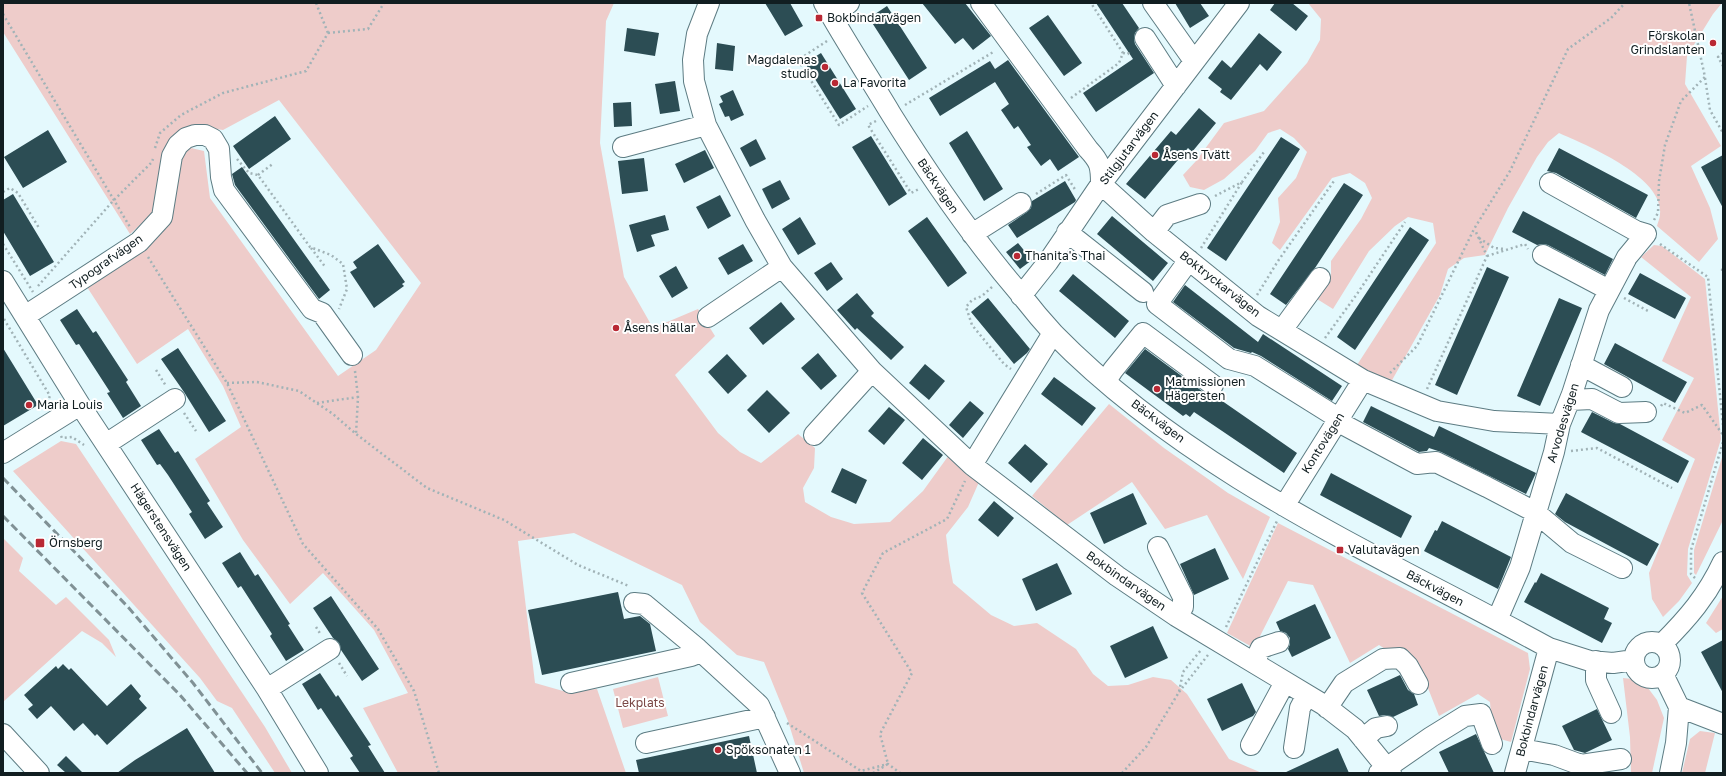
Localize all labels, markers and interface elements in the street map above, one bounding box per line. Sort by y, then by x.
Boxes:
place label: Bokbindarvägen [827,10,921,25]
marker: Bokbindarvägen [814,13,824,23]
place label: Förskolan Grindslanten [1631,28,1705,57]
marker: Förskolan Grindslanten [1708,38,1718,48]
place label: Magdalenas studio [747,52,817,81]
marker: Magdalenas studio [820,62,830,72]
place label: La Favorita [843,75,906,90]
marker: La Favorita [830,78,840,88]
street label: Stilgjutarvägen [1096,108,1161,188]
place label: Åsens Tvätt [1163,147,1230,162]
marker: Åsens Tvätt [1150,150,1160,160]
street label: Bäckvägen [915,155,962,216]
street label: Typografvägen [66,231,145,292]
street label: Boktryckarvägen [1177,247,1264,320]
place label: Thanita's Thai [1025,248,1105,263]
marker: Thanita's Thai [1012,251,1022,261]
place label: Åsens hällar [624,320,696,335]
marker: Åsens hällar [611,323,621,333]
place label: Matmissionen Hägersten [1165,374,1245,403]
street label: Arvodesvägen [1543,381,1582,464]
marker: Matmissionen Hägersten [1152,384,1162,394]
street label: Bäckvägen [1129,396,1188,446]
place label: Maria Louis [37,397,103,412]
marker: Maria Louis [24,400,34,410]
street label: Kontovägen [1298,409,1347,476]
street label: Hägerstensvägen [127,480,195,573]
place label: Örnsberg [49,535,103,550]
marker: Örnsberg [34,537,46,549]
place label: Valutavägen [1348,542,1420,557]
marker: Valutavägen [1335,545,1345,555]
street label: Bokbindarvägen [1083,547,1169,614]
street label: Bäckvägen [1404,566,1467,609]
street label: Bokbindarvägen [1512,663,1551,758]
park label: Lekplats [615,695,665,710]
place label: Spöksonaten 1 [726,742,811,757]
marker: Spöksonaten 1 [713,745,723,755]

